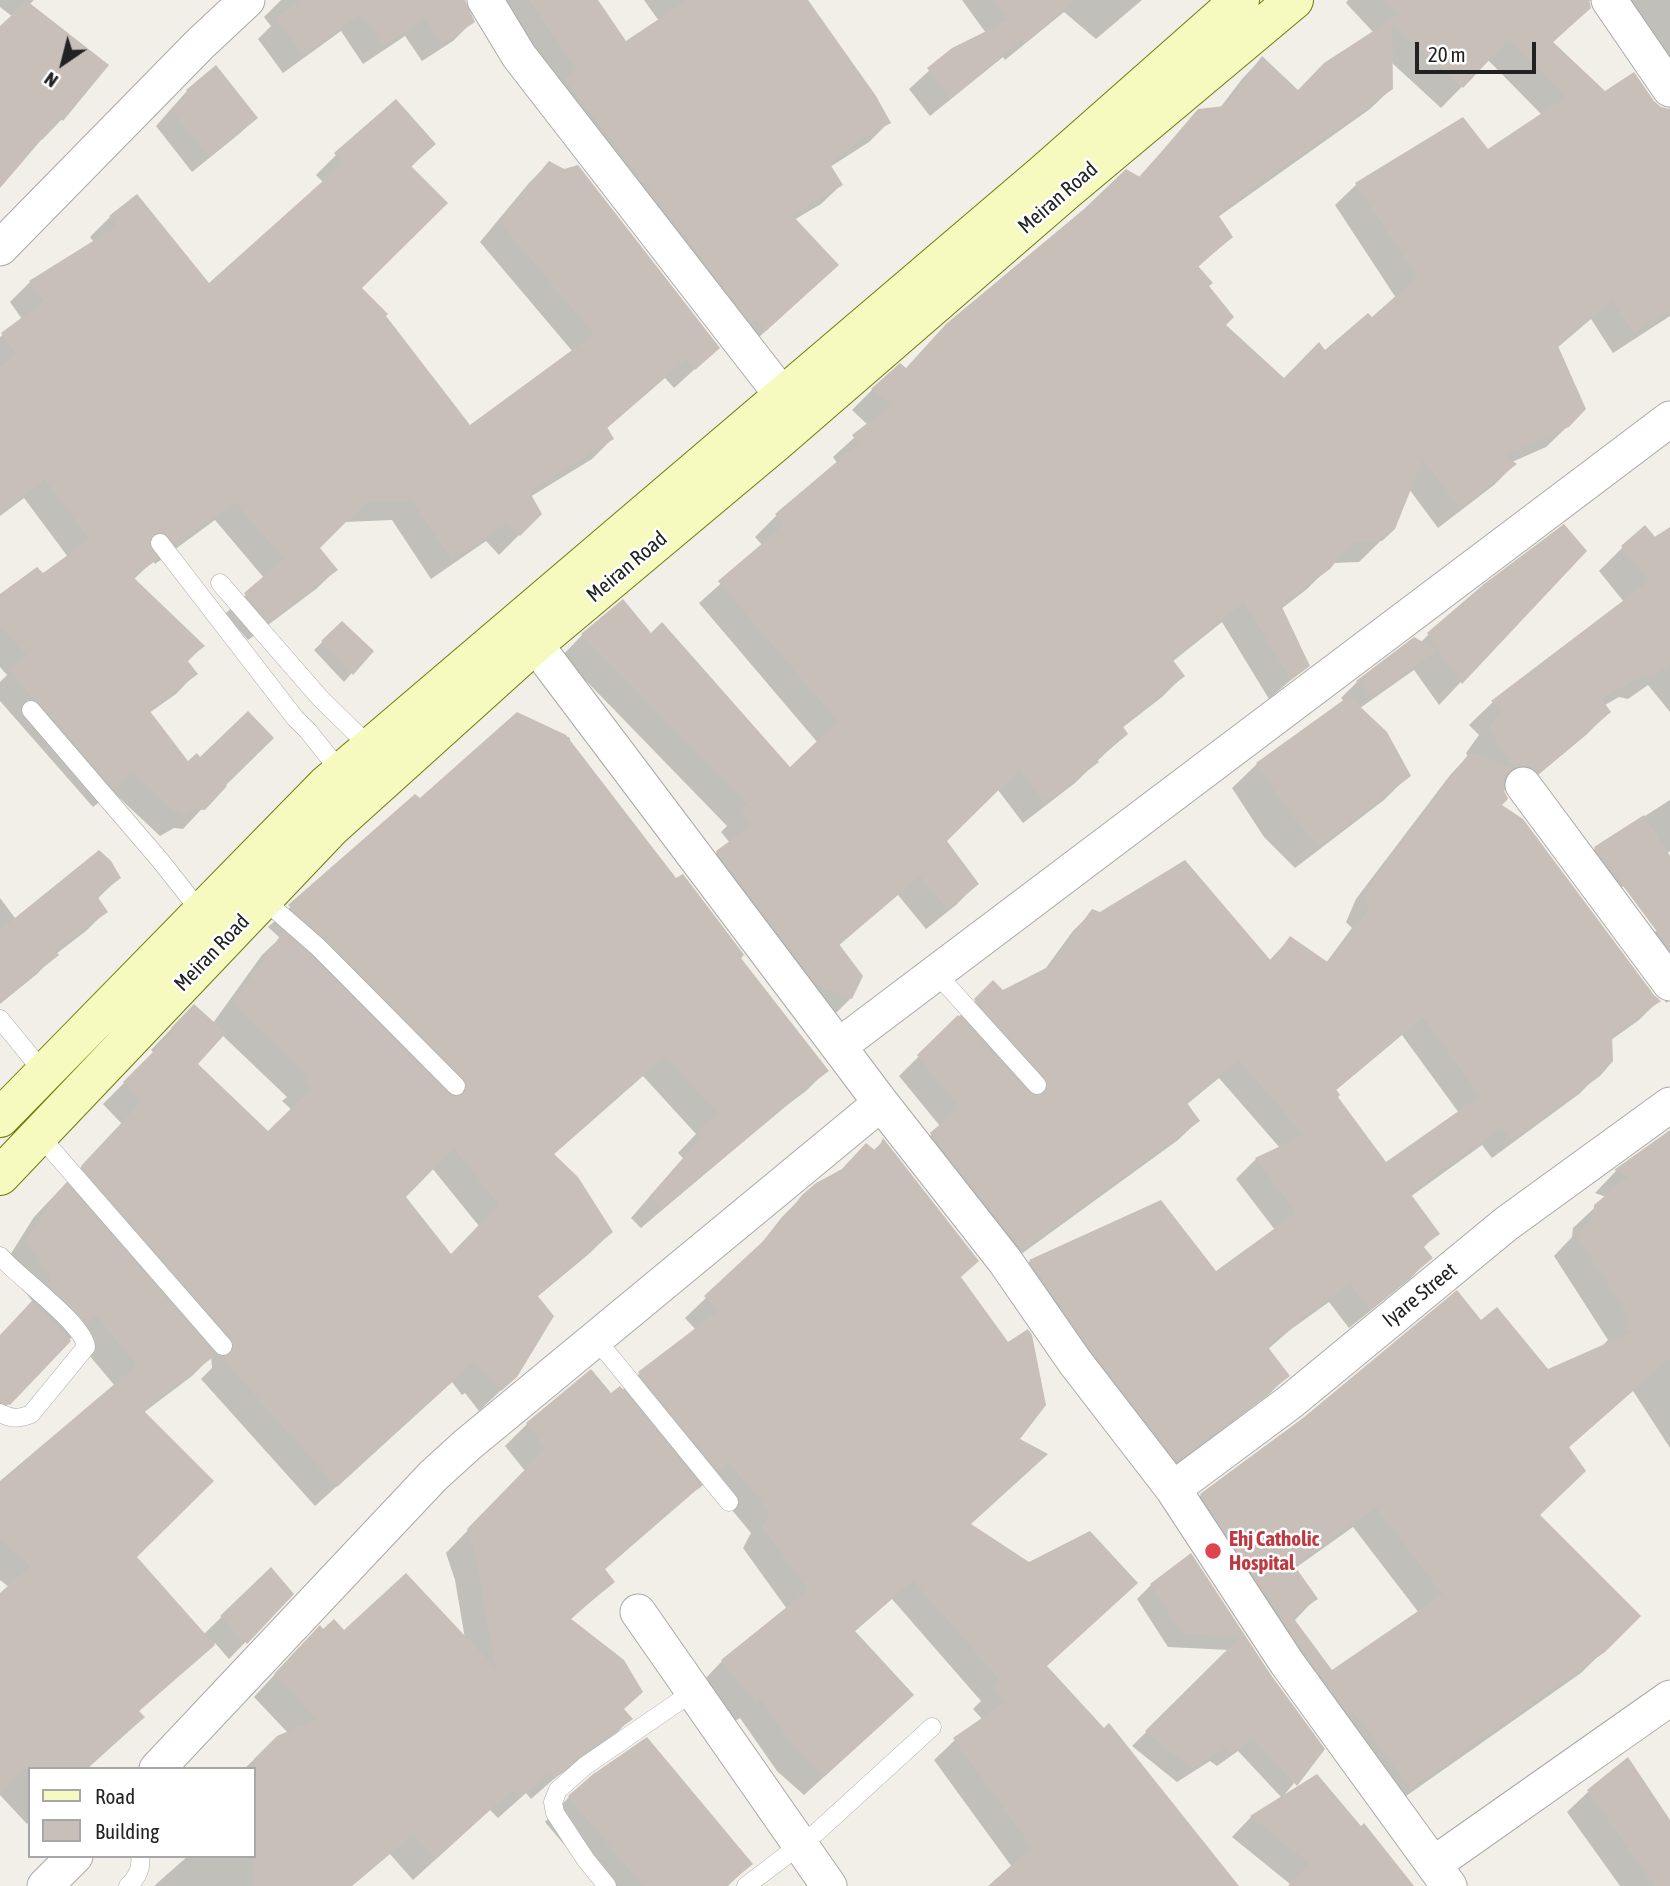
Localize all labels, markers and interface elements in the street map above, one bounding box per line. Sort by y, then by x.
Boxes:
north arrow [28,28,98,98]
scale bar [1418,28,1539,72]
text: 20 m [1428,42,1466,66]
text: N [40,68,62,92]
street label: Meiran Road [1013,157,1103,239]
street label: Meiran Road [582,526,672,608]
street label: Meiran Road [169,909,255,997]
street label: Iyare Street [1378,1257,1462,1333]
place label: Ehj Catholic Hospital [1229,1526,1319,1576]
marker: Ehj Catholic Hospital [1203,1541,1223,1561]
legend [28,1767,256,1858]
text: Road [95,1784,135,1808]
text: Building [95,1819,159,1843]

